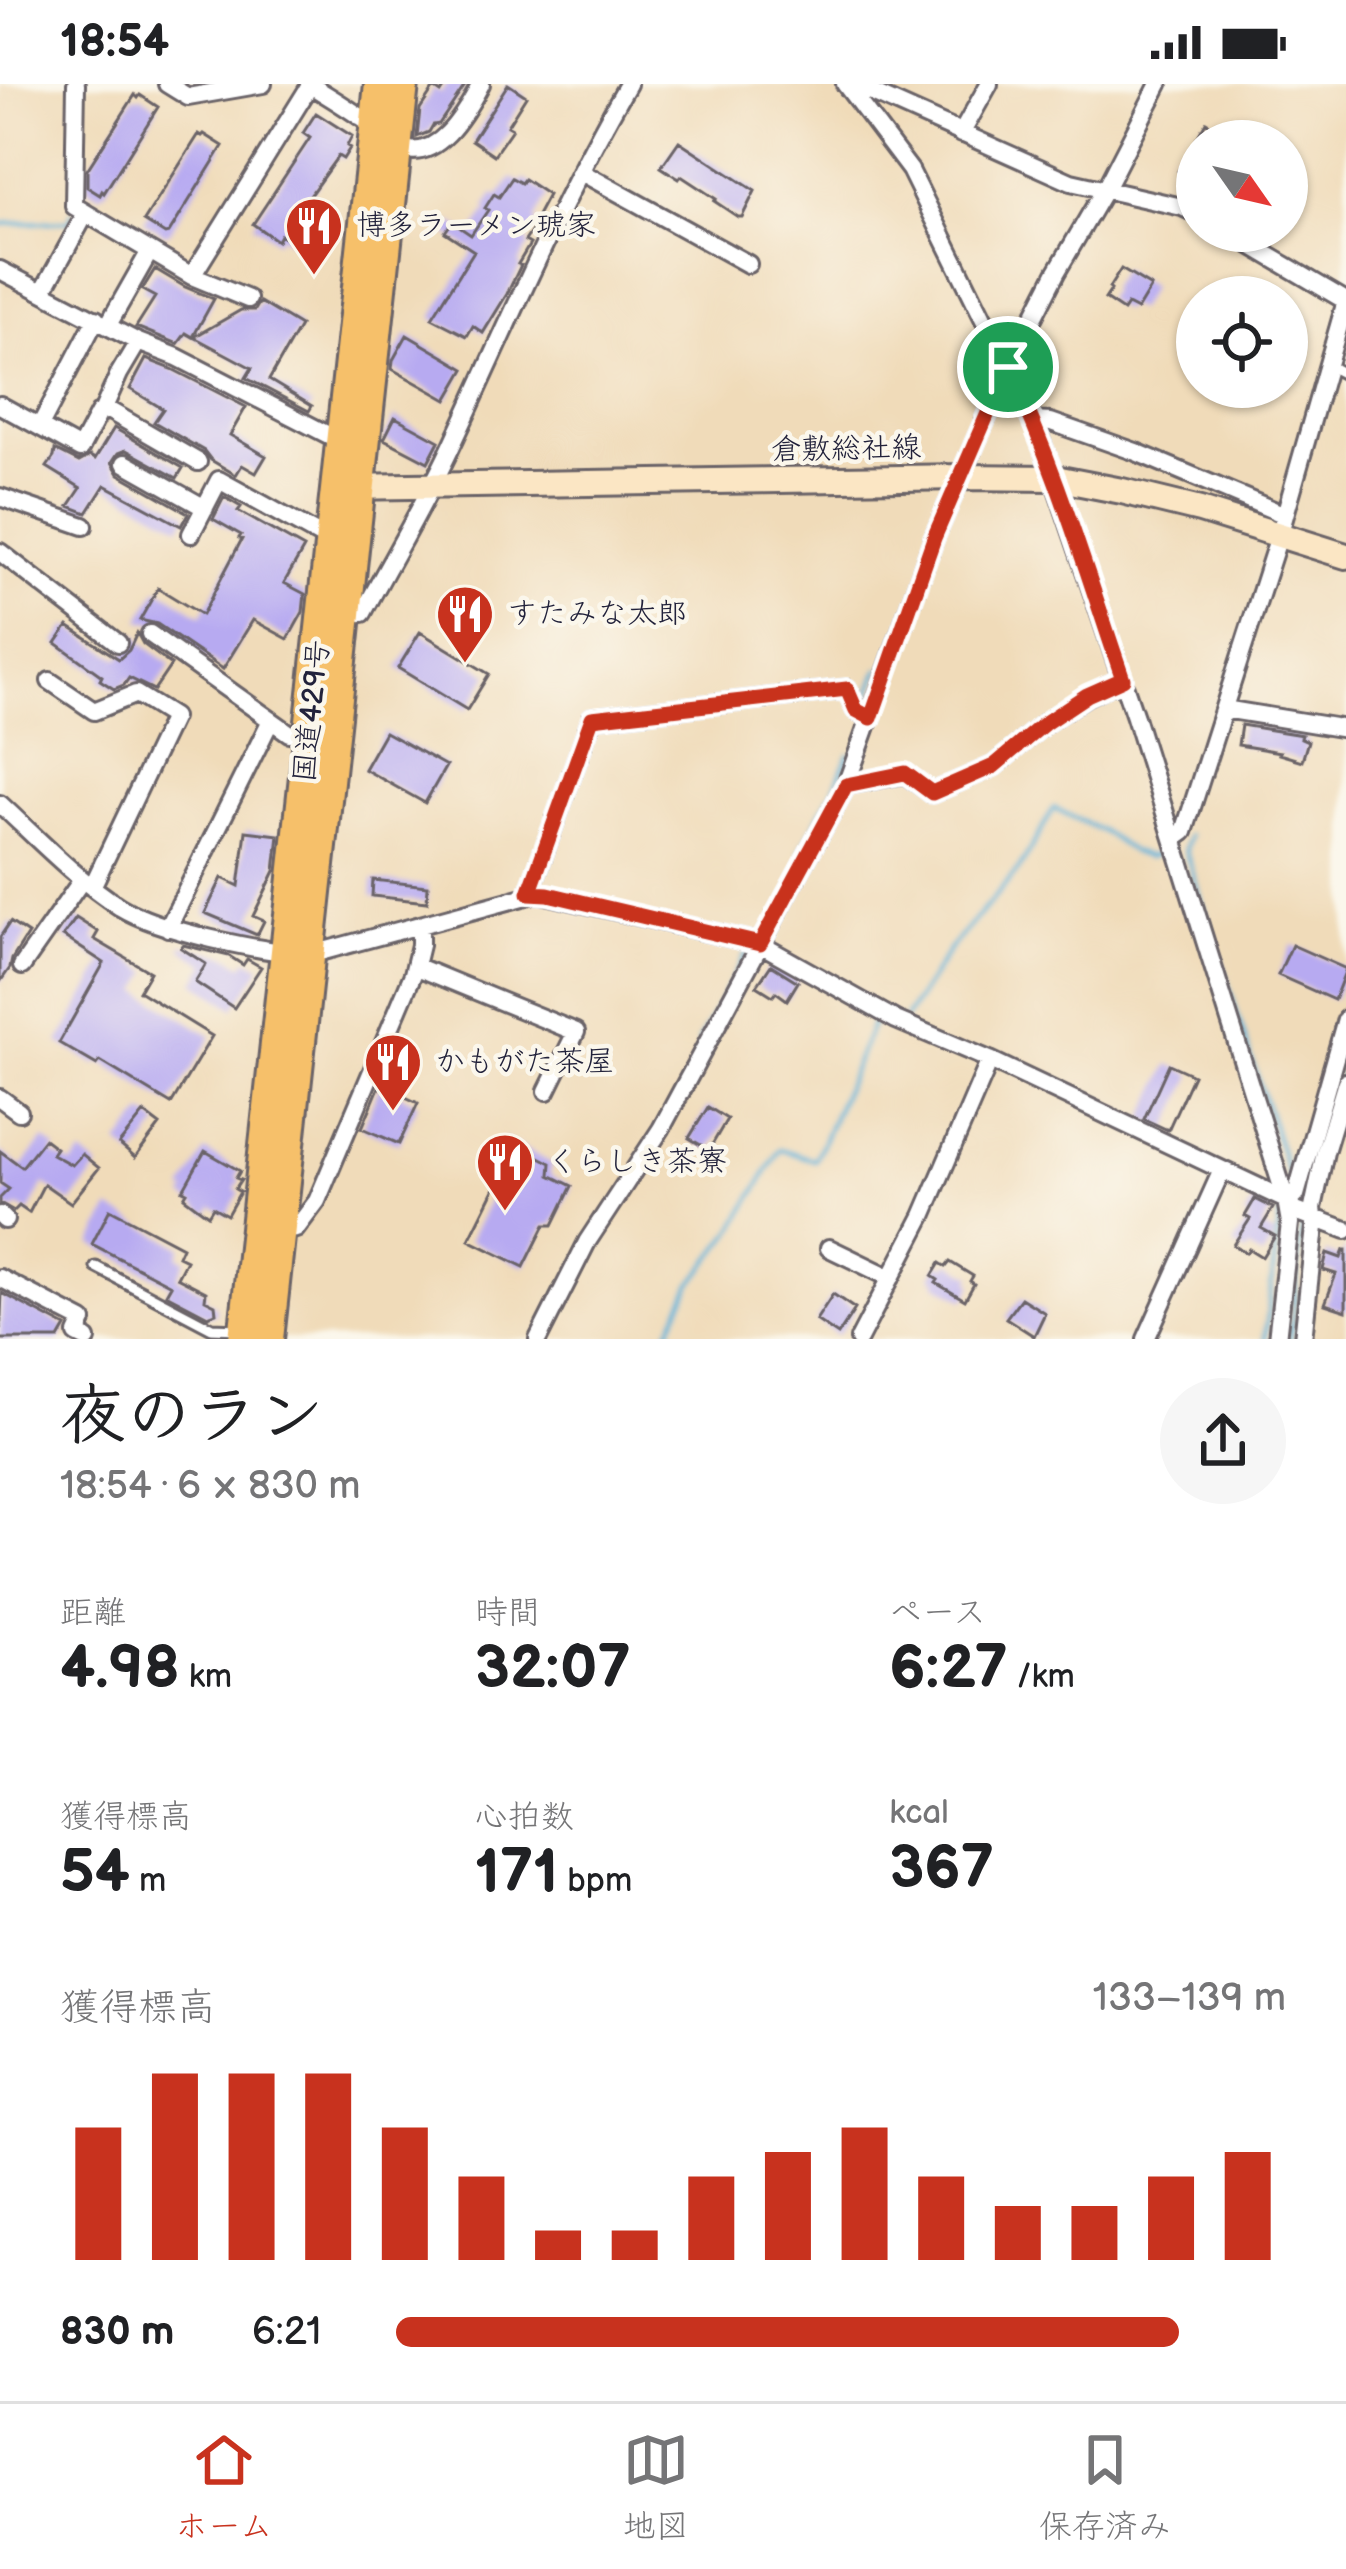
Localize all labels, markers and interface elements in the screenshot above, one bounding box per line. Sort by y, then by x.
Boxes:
text: 18:54 [60,15,169,70]
north arrow [1176,120,1308,252]
map controls [1176,120,1308,408]
restaurant icon: 博多ラーメン琥家 [283,195,345,277]
place label: 博多ラーメン琥家 [356,208,596,244]
button: locate [1176,276,1308,408]
pin [957,316,1059,418]
icon: arrive [975,334,1041,400]
street label: 倉敷総社線 [771,430,921,468]
restaurant icon: すたみな太郎 [434,583,496,665]
place label: すたみな太郎 [507,596,687,632]
street label: 国道429号 [287,638,337,784]
restaurant icon: かもがた茶屋 [362,1031,424,1113]
place label: かもがた茶屋 [435,1044,614,1080]
restaurant icon: くらしき茶寮 [474,1131,536,1213]
place label: くらしき茶寮 [547,1144,727,1180]
text: 夜のラン [60,1378,324,1457]
button: share [1160,1378,1286,1504]
text: 18:54 · 6 × 830 m [60,1463,361,1510]
text: 距離 [60,1593,126,1633]
text: 時間 [475,1593,541,1633]
text: ペース [889,1593,986,1633]
text: 4.98 [60,1633,180,1705]
text: 32:07 [475,1633,631,1705]
text: 6:27 [889,1633,1008,1705]
text: km [180,1657,232,1697]
text: /km [1008,1657,1075,1697]
text: kcal [889,1793,949,1833]
text: 獲得標高 [60,1797,192,1837]
text: 心拍数 [475,1797,574,1837]
text: 367 [889,1833,994,1905]
text: 54 [60,1837,130,1909]
text: 171 [475,1837,558,1909]
text: m [130,1861,166,1901]
text: bpm [558,1861,632,1901]
text: 133–139 m [1093,1975,1286,2022]
text: 獲得標高 [60,1985,216,2032]
text: 830 m [60,2309,174,2356]
text: 6:21 [252,2309,321,2356]
tab: ホーム [175,2427,273,2547]
tab: 地図 [623,2427,689,2547]
tab: 保存済み [1039,2427,1171,2547]

